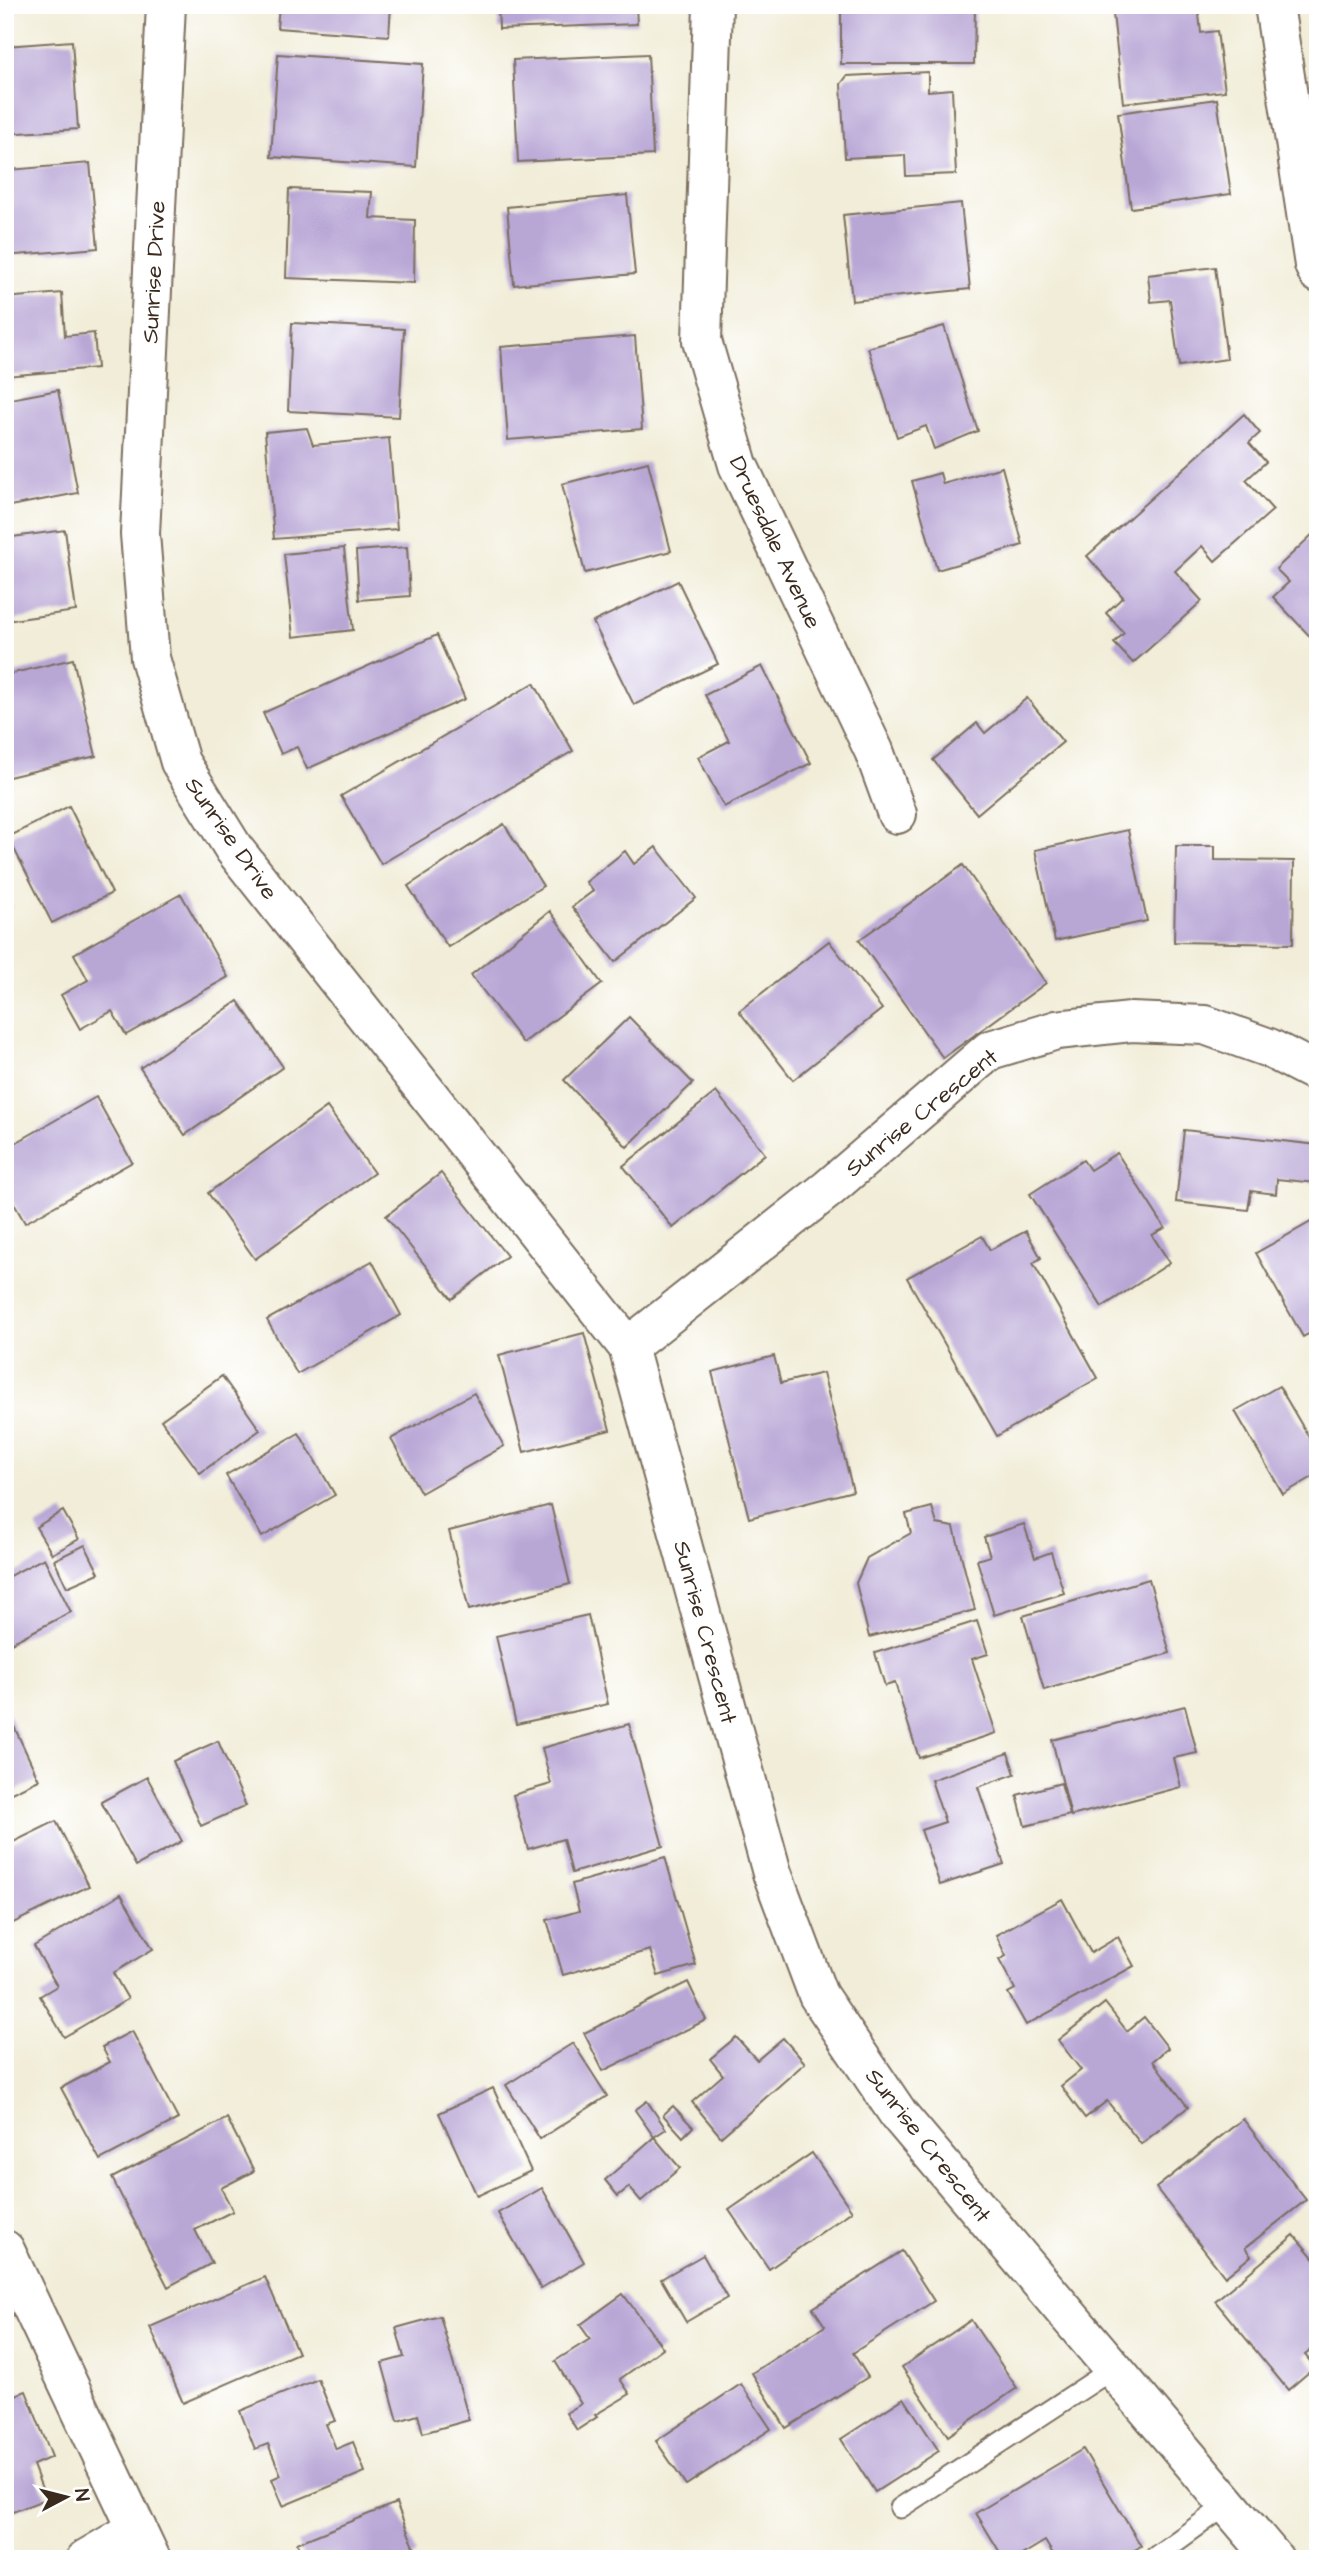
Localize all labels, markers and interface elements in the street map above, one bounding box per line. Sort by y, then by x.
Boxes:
street label: Sunrise Drive [134,200,174,344]
street label: Druesdale Avenue [721,451,829,634]
street label: Sunrise Drive [177,771,285,906]
street label: Sunrise Crescent [838,1041,1005,1184]
street label: Sunrise Crescent [665,1537,745,1728]
street label: Sunrise Crescent [858,2062,999,2230]
north arrow [32,2462,102,2532]
text: N [67,2488,96,2503]

